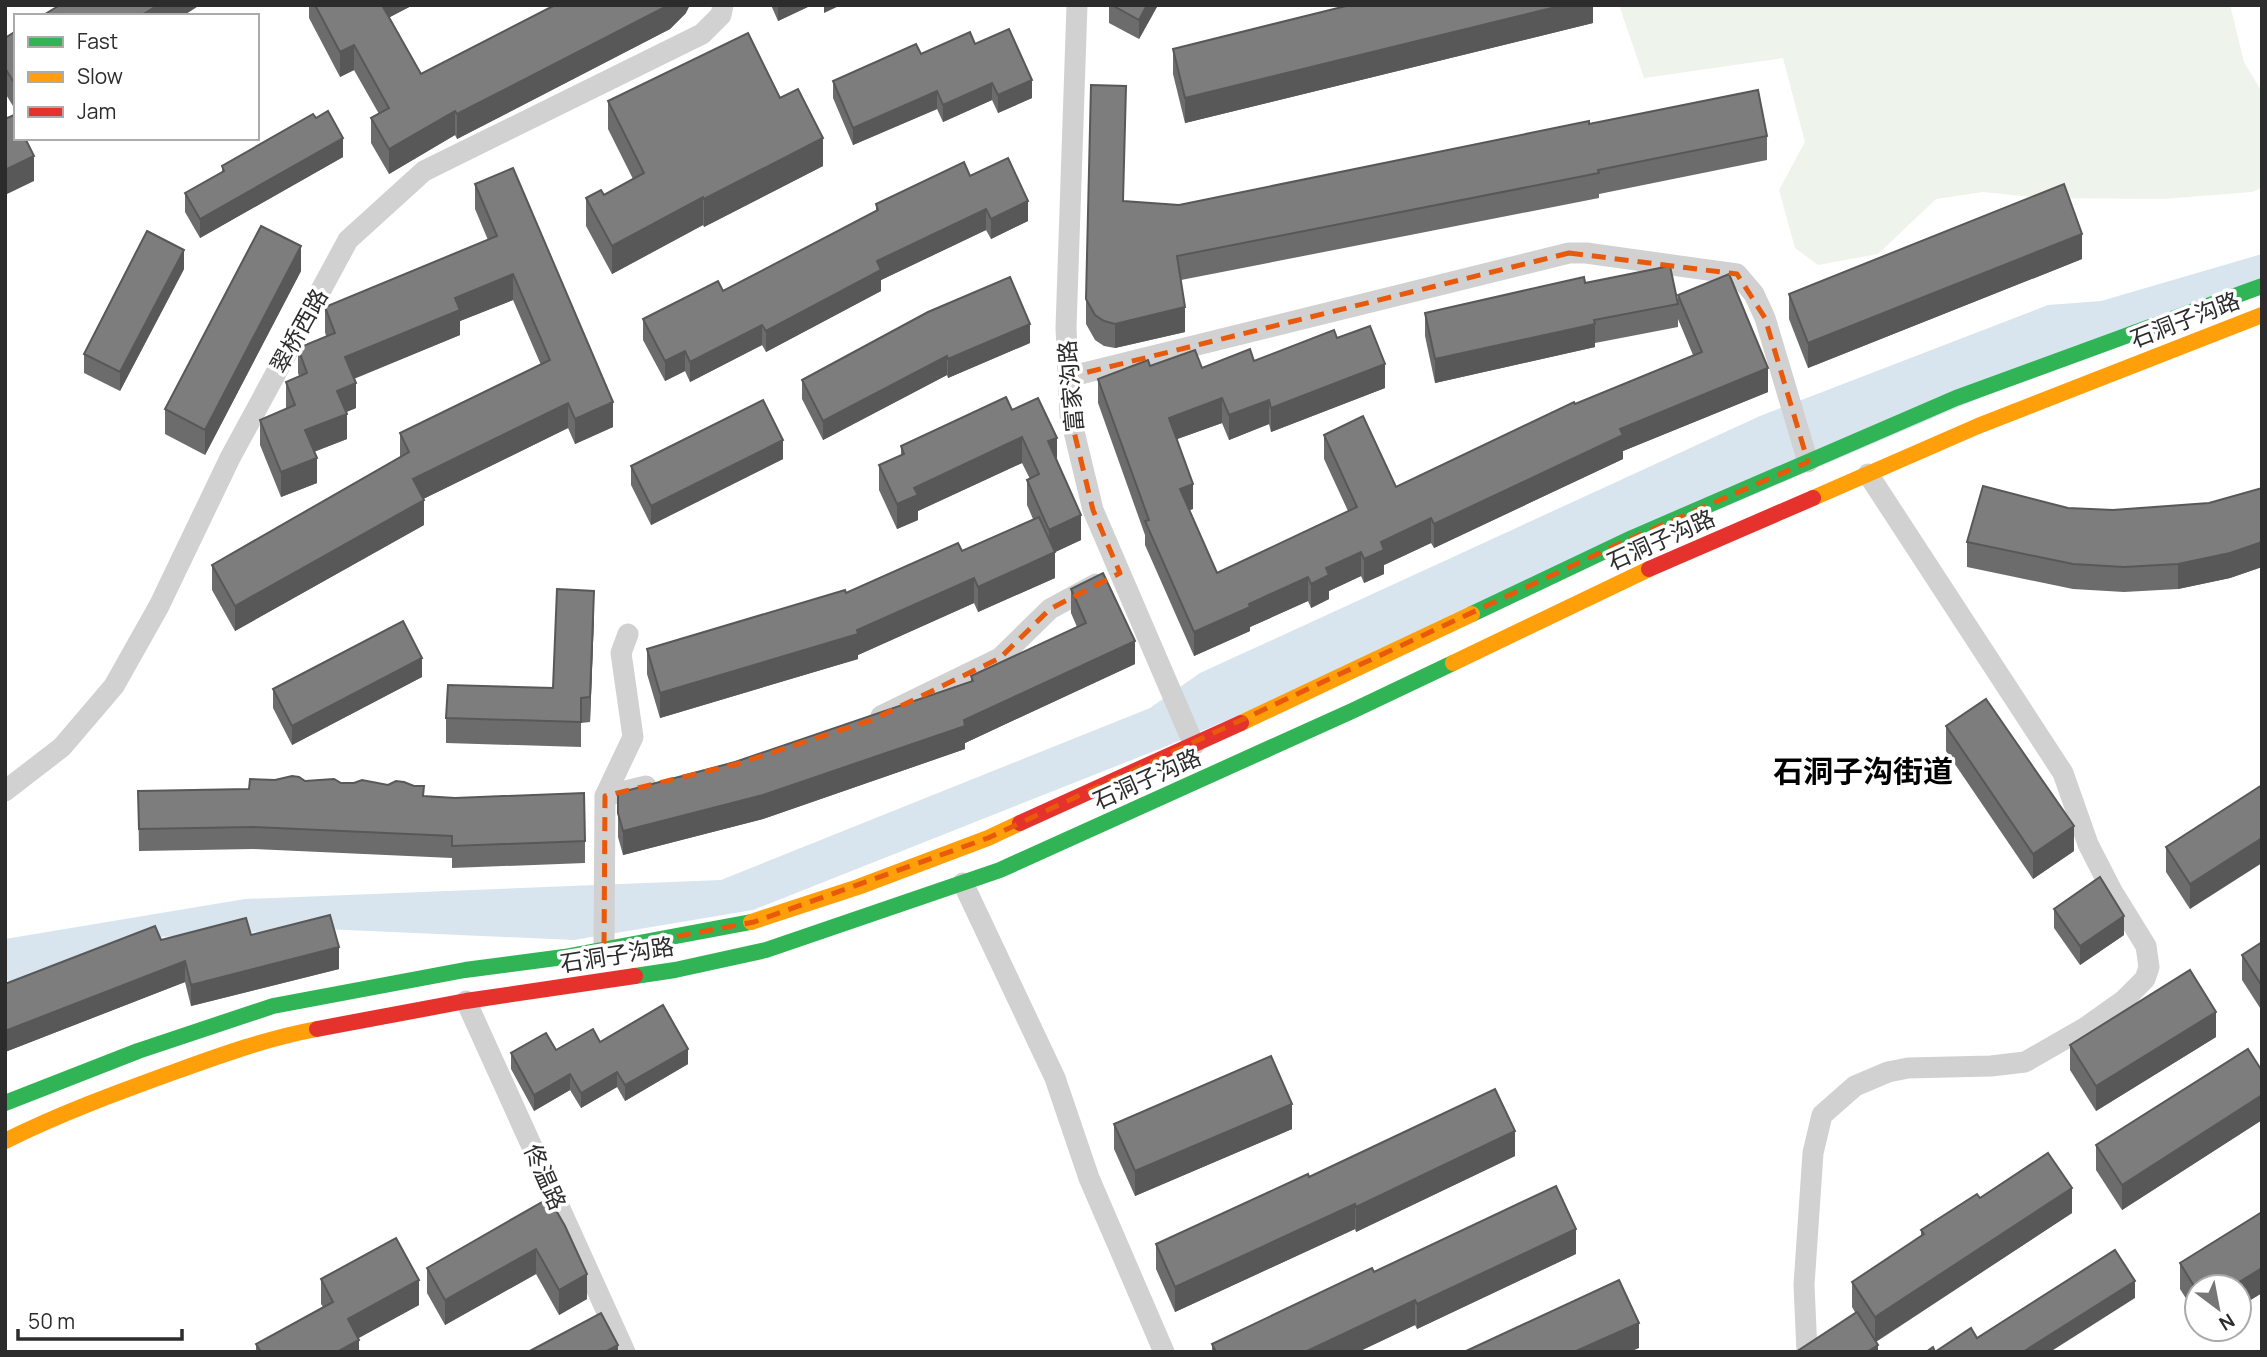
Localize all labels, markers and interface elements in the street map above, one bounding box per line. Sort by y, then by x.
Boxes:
legend [14,14,259,140]
text: Fast [77,27,118,55]
text: Slow [77,62,123,90]
text: Jam [77,97,116,125]
street label: 翠桥西路 [262,283,334,379]
street label: 石洞子沟路 [2125,284,2244,355]
street label: 富家沟路 [1050,339,1090,433]
street label: 石洞子沟路 [1602,501,1720,577]
street label: 石洞子沟路 [1088,740,1206,816]
district label: 石洞子沟街道 [1773,750,1953,791]
street label: 石洞子沟路 [558,929,676,979]
street label: 佟温路 [517,1139,575,1215]
north arrow [2183,1273,2253,1343]
scale bar [18,1298,182,1342]
text: 50 m [28,1307,75,1335]
text: N [2214,1308,2240,1337]

